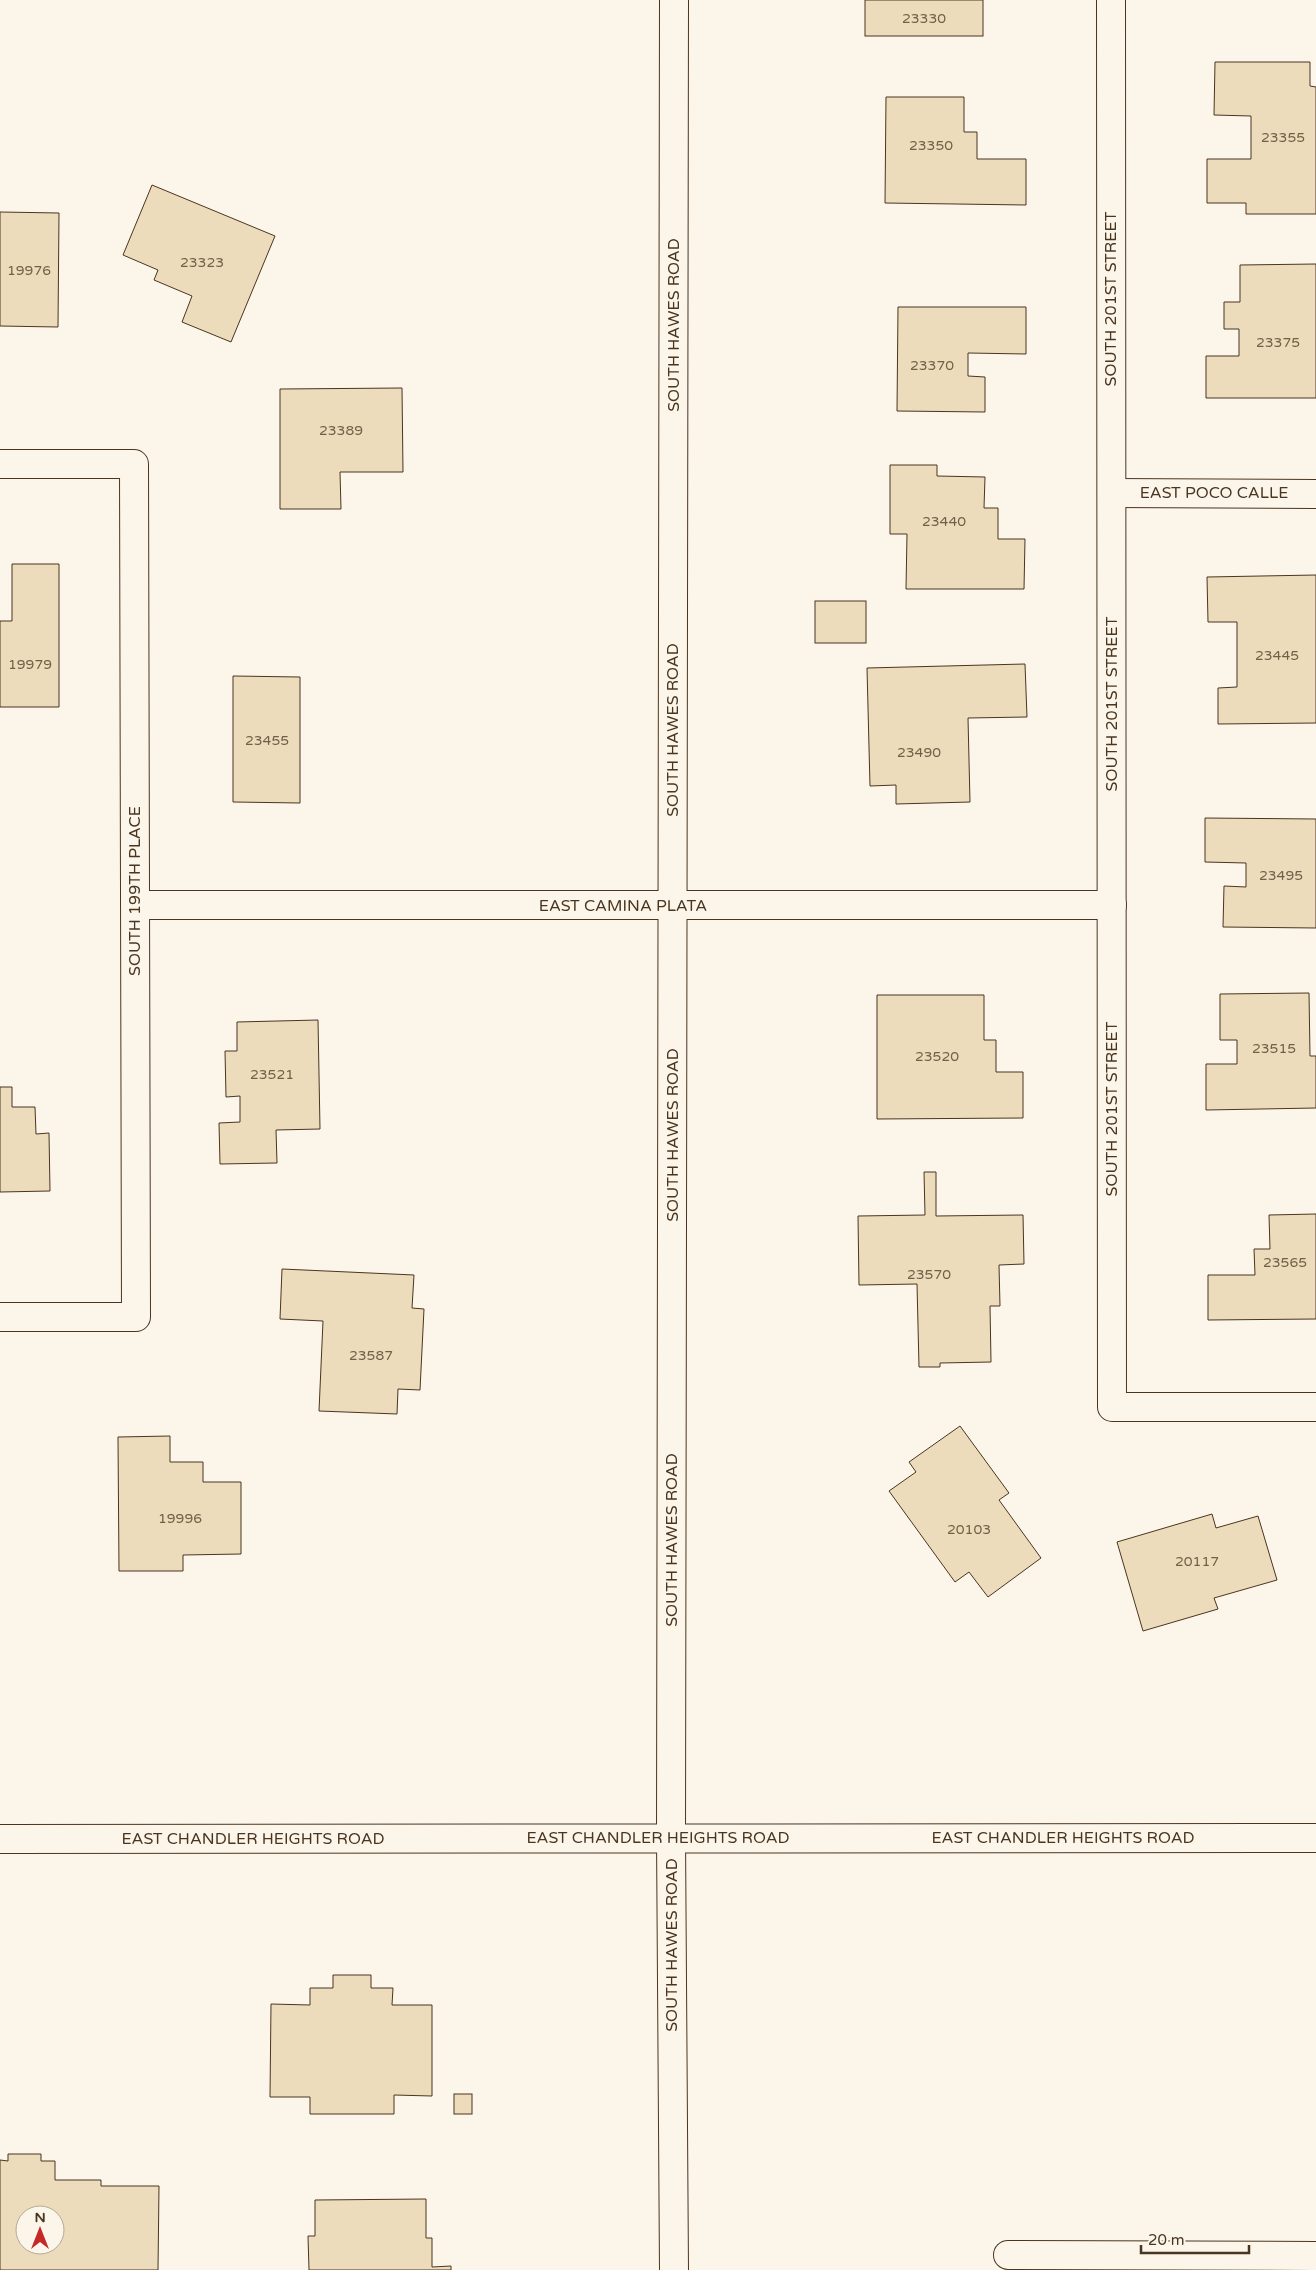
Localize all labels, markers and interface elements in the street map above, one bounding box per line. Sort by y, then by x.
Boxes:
house number: 23330 [902,10,946,27]
house number: 23355 [1261,129,1305,146]
house number: 23350 [909,137,953,154]
street label: SOUTH 201ST STREET [1101,211,1121,386]
street label: SOUTH HAWES ROAD [664,238,684,412]
house number: 23323 [180,254,224,271]
house number: 19976 [7,262,51,279]
house number: 23375 [1256,334,1300,351]
house number: 23370 [910,357,954,374]
house number: 23389 [319,422,363,439]
street label: EAST POCO CALLE [1140,483,1288,503]
house number: 23440 [922,513,966,530]
street label: SOUTH 201ST STREET [1102,616,1122,791]
street label: SOUTH HAWES ROAD [663,643,683,817]
house number: 23445 [1255,647,1299,664]
house number: 19979 [8,656,52,673]
house number: 23455 [245,732,289,749]
house number: 23490 [897,744,941,761]
street label: SOUTH 199TH PLACE [125,806,145,976]
house number: 23495 [1259,867,1303,884]
street label: EAST CAMINA PLATA [539,896,707,916]
street label: SOUTH 201ST STREET [1102,1021,1122,1196]
house number: 23515 [1252,1040,1296,1057]
street label: SOUTH HAWES ROAD [663,1048,683,1222]
house number: 23520 [915,1048,959,1065]
house number: 23521 [250,1066,294,1083]
house number: 23565 [1263,1254,1307,1271]
house number: 23570 [907,1266,951,1283]
house number: 23587 [349,1347,393,1364]
street label: SOUTH HAWES ROAD [662,1453,682,1627]
house number: 19996 [158,1510,202,1527]
house number: 20103 [947,1521,991,1538]
house number: 20117 [1175,1553,1219,1570]
street label: EAST CHANDLER HEIGHTS ROAD [526,1828,790,1848]
street label: EAST CHANDLER HEIGHTS ROAD [931,1828,1195,1848]
street label: EAST CHANDLER HEIGHTS ROAD [121,1829,385,1849]
street label: SOUTH HAWES ROAD [662,1858,682,2032]
north arrow [15,2205,65,2255]
text: N [34,2209,46,2226]
scale bar [1141,2222,1248,2254]
text: 20 m [1148,2231,1185,2249]

